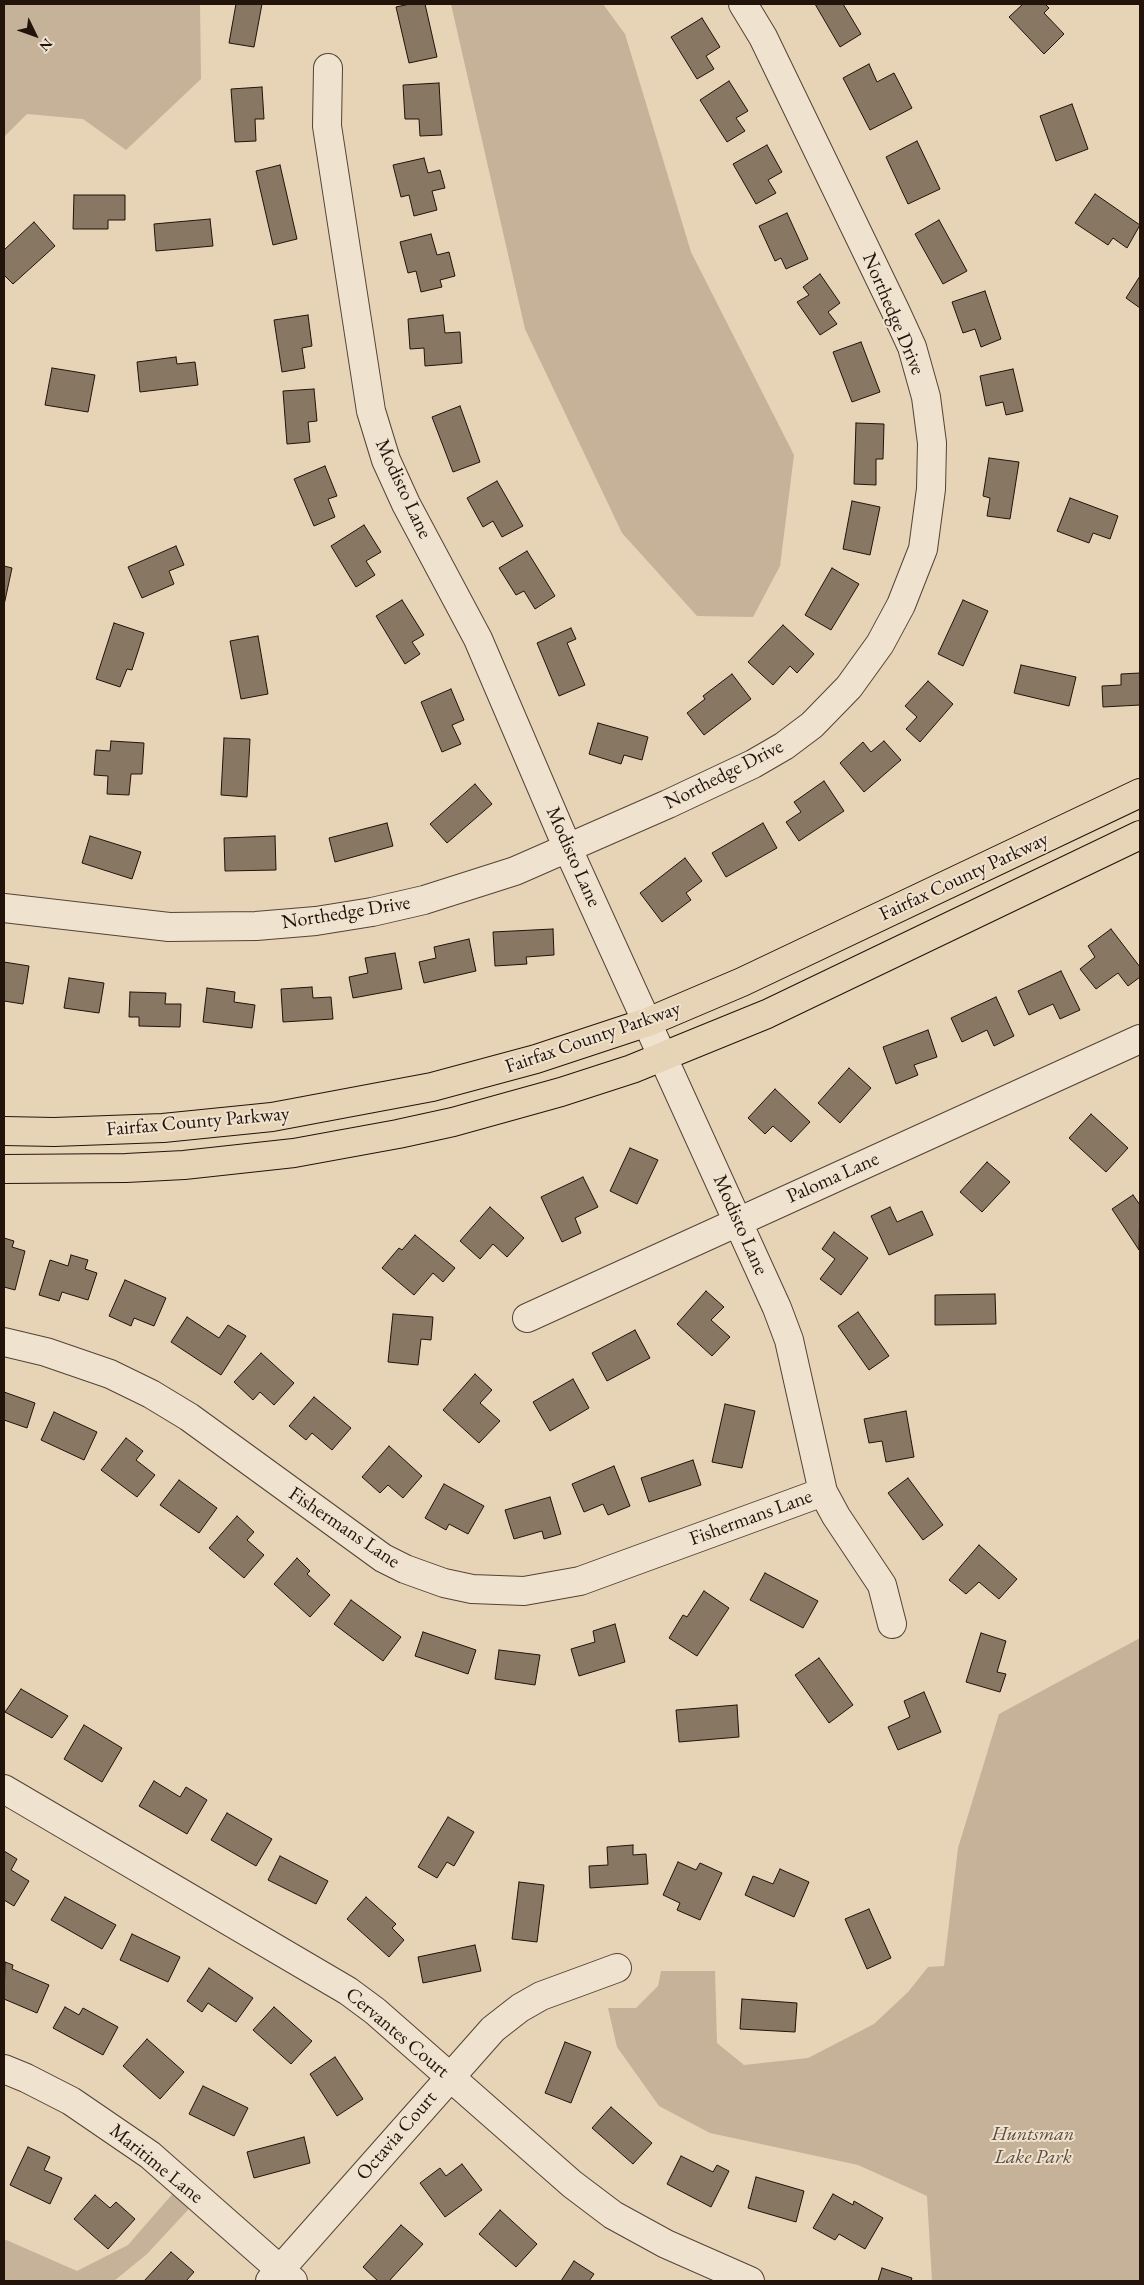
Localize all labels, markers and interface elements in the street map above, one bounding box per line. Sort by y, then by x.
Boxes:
north arrow [10,10,60,60]
text: N [36,35,57,55]
street label: Northedge Drive [857,250,929,378]
street label: Modisto Lane [369,435,437,543]
street label: Northedge Drive [661,735,787,815]
street label: Modisto Lane [540,803,606,911]
street label: Fairfax County Parkway [876,827,1052,927]
street label: Northedge Drive [280,891,412,935]
street label: Fairfax County Parkway [502,997,684,1079]
street label: Fairfax County Parkway [105,1102,291,1142]
street label: Paloma Lane [783,1147,883,1209]
street label: Modisto Lane [707,1171,773,1279]
street label: Fishermans Lane [284,1482,404,1574]
street label: Fishermans Lane [686,1485,816,1551]
street label: Cervantes Court [340,1983,454,2083]
street label: Octavia Court [352,2086,442,2186]
street label: Maritime Lane [104,2119,208,2209]
park label: Huntsman Lake Park [992,2123,1074,2170]

